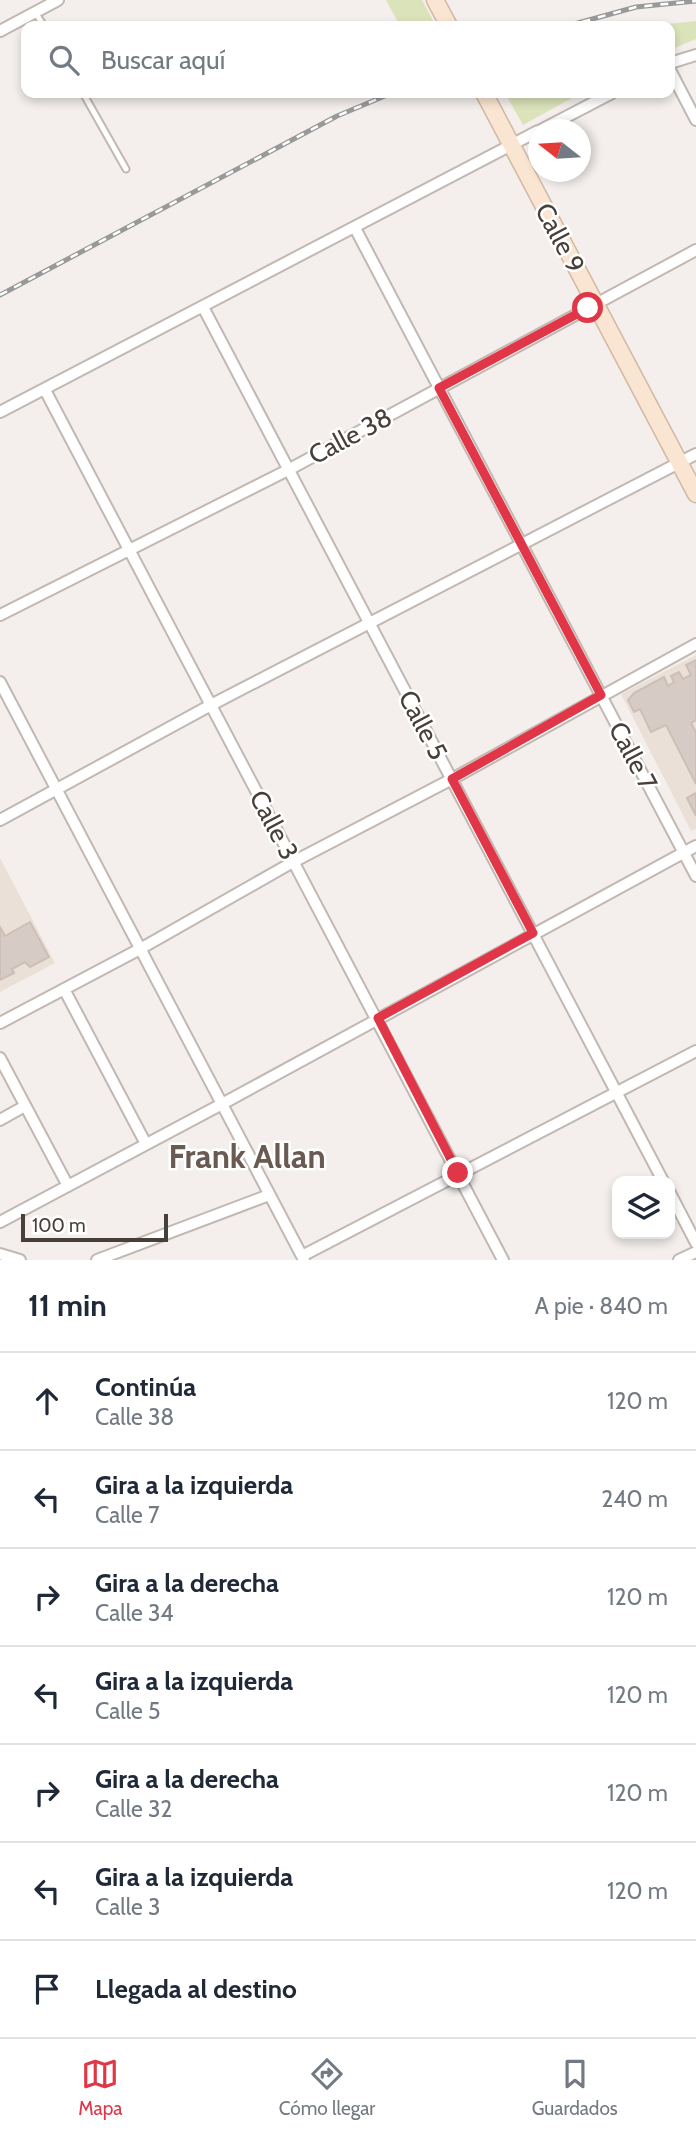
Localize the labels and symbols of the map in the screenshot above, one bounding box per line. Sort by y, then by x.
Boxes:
north arrow [528,119,591,182]
street label: Calle 9 [528,198,592,278]
route start [572,292,603,323]
street label: Calle 38 [303,401,397,471]
street label: Calle 5 [392,685,454,765]
street label: Calle 7 [602,716,664,796]
street label: Calle 3 [243,785,305,865]
district label: Frank Allan [168,1136,326,1176]
route end [442,1157,473,1188]
scale bar [21,1211,168,1243]

